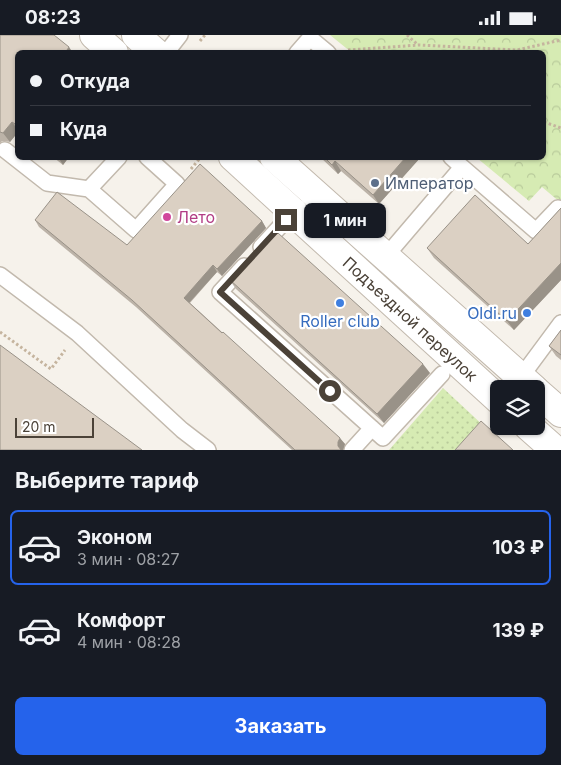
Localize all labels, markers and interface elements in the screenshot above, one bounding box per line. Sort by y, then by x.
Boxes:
text: 08:23 [25,6,81,29]
text: Откуда [60,70,130,93]
text: Куда [60,118,107,141]
place label: Император [385,173,474,193]
marker: Император [369,177,381,189]
callout: 1 мин [304,203,386,237]
place label: Лето [177,207,215,227]
route end [275,209,297,231]
text: 1 мин [323,210,367,230]
marker: Лето [161,211,173,223]
street label: Подъездной переулок [339,252,482,386]
marker: Roller club [334,297,346,309]
place label: Oldi.ru [467,303,517,323]
marker: Oldi.ru [521,307,533,319]
place label: Roller club [300,311,380,331]
route start [319,380,341,402]
map controls [490,380,545,435]
button: layers [490,380,545,435]
scale bar [15,415,94,438]
text: 20 m [22,418,56,435]
text: Выберите тариф [15,467,199,493]
icon: car [17,525,62,570]
text: Эконом [77,526,152,549]
text: 103 ₽ [492,536,544,559]
text: 3 мин · 08:27 [77,549,180,569]
icon: car [17,608,62,653]
text: Комфорт [77,609,165,632]
text: 139 ₽ [493,619,544,642]
text: 4 мин · 08:28 [77,632,181,652]
button: Заказать [15,697,546,755]

